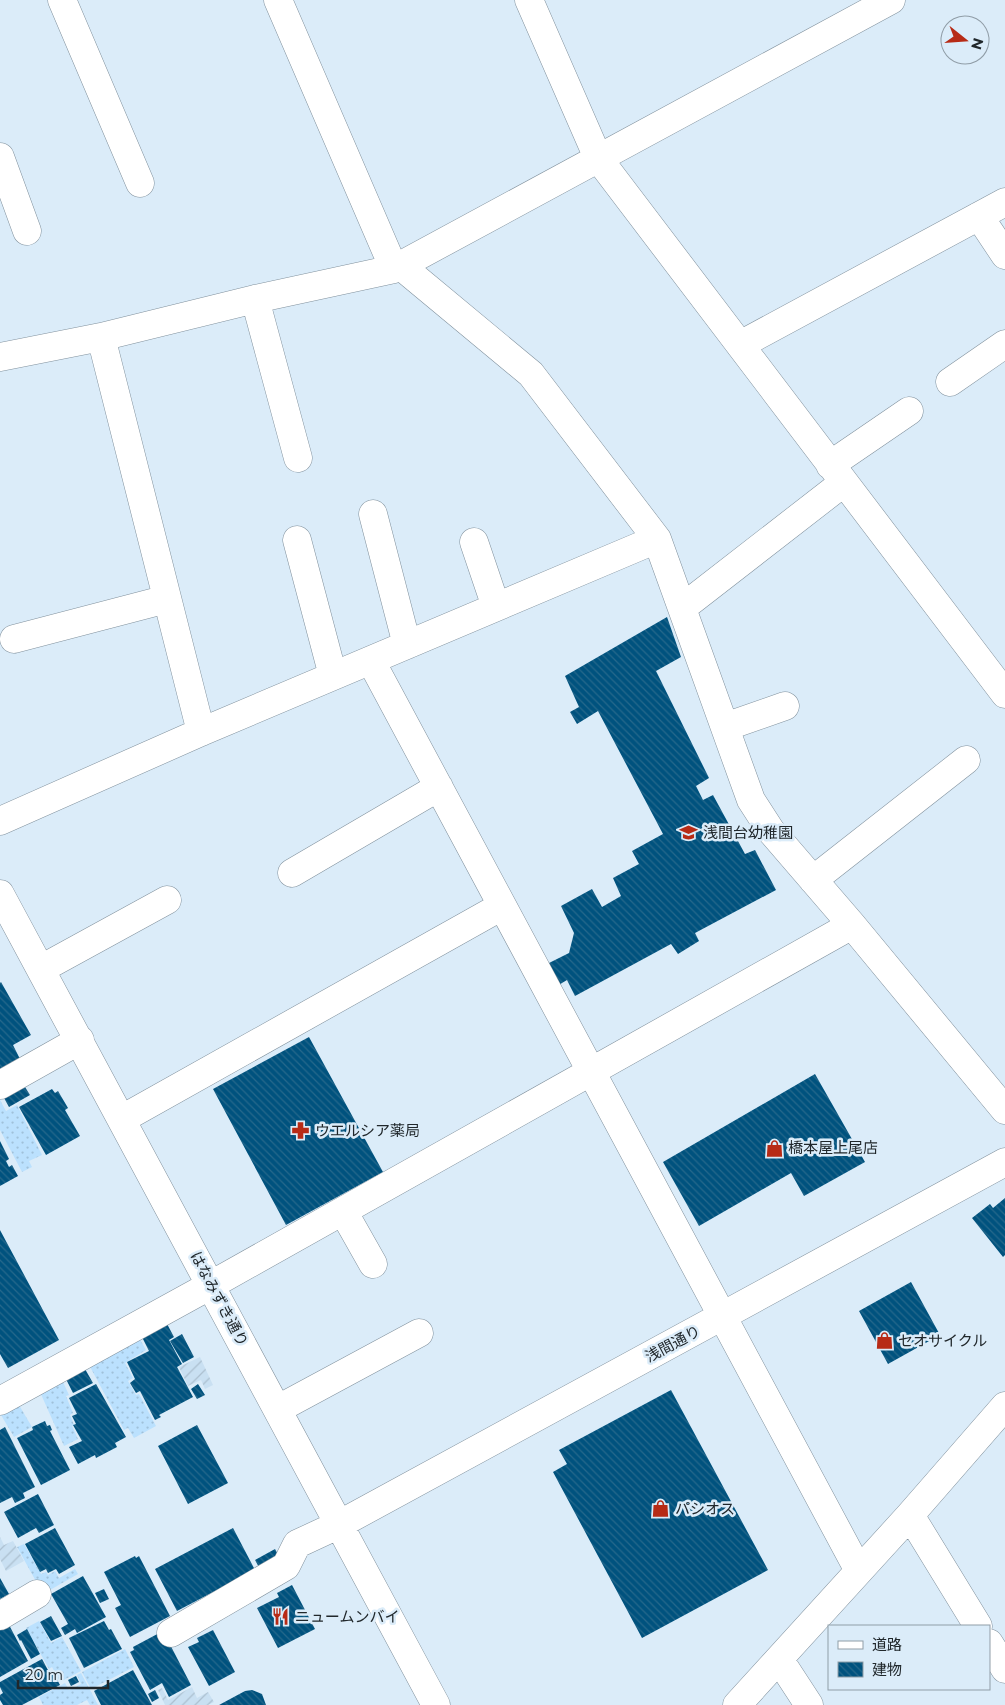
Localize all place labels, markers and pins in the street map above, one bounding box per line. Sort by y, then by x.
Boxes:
school or university icon: 浅間台幼稚園 [679,823,699,843]
place label: 浅間台幼稚園 [703,823,793,842]
pharmacy icon: ウエルシア薬局 [291,1121,311,1141]
place label: ウエルシア薬局 [315,1121,420,1140]
shop icon: 橋本屋上尾店 [764,1138,784,1158]
place label: 橋本屋上尾店 [788,1138,878,1157]
shop icon: セオサイクル [874,1331,894,1351]
place label: セオサイクル [898,1331,987,1350]
shop icon: パシオス [651,1499,671,1519]
place label: パシオス [675,1499,735,1518]
restaurant icon: ニュームンバイ [271,1607,291,1627]
place label: ニュームンバイ [295,1607,400,1626]

